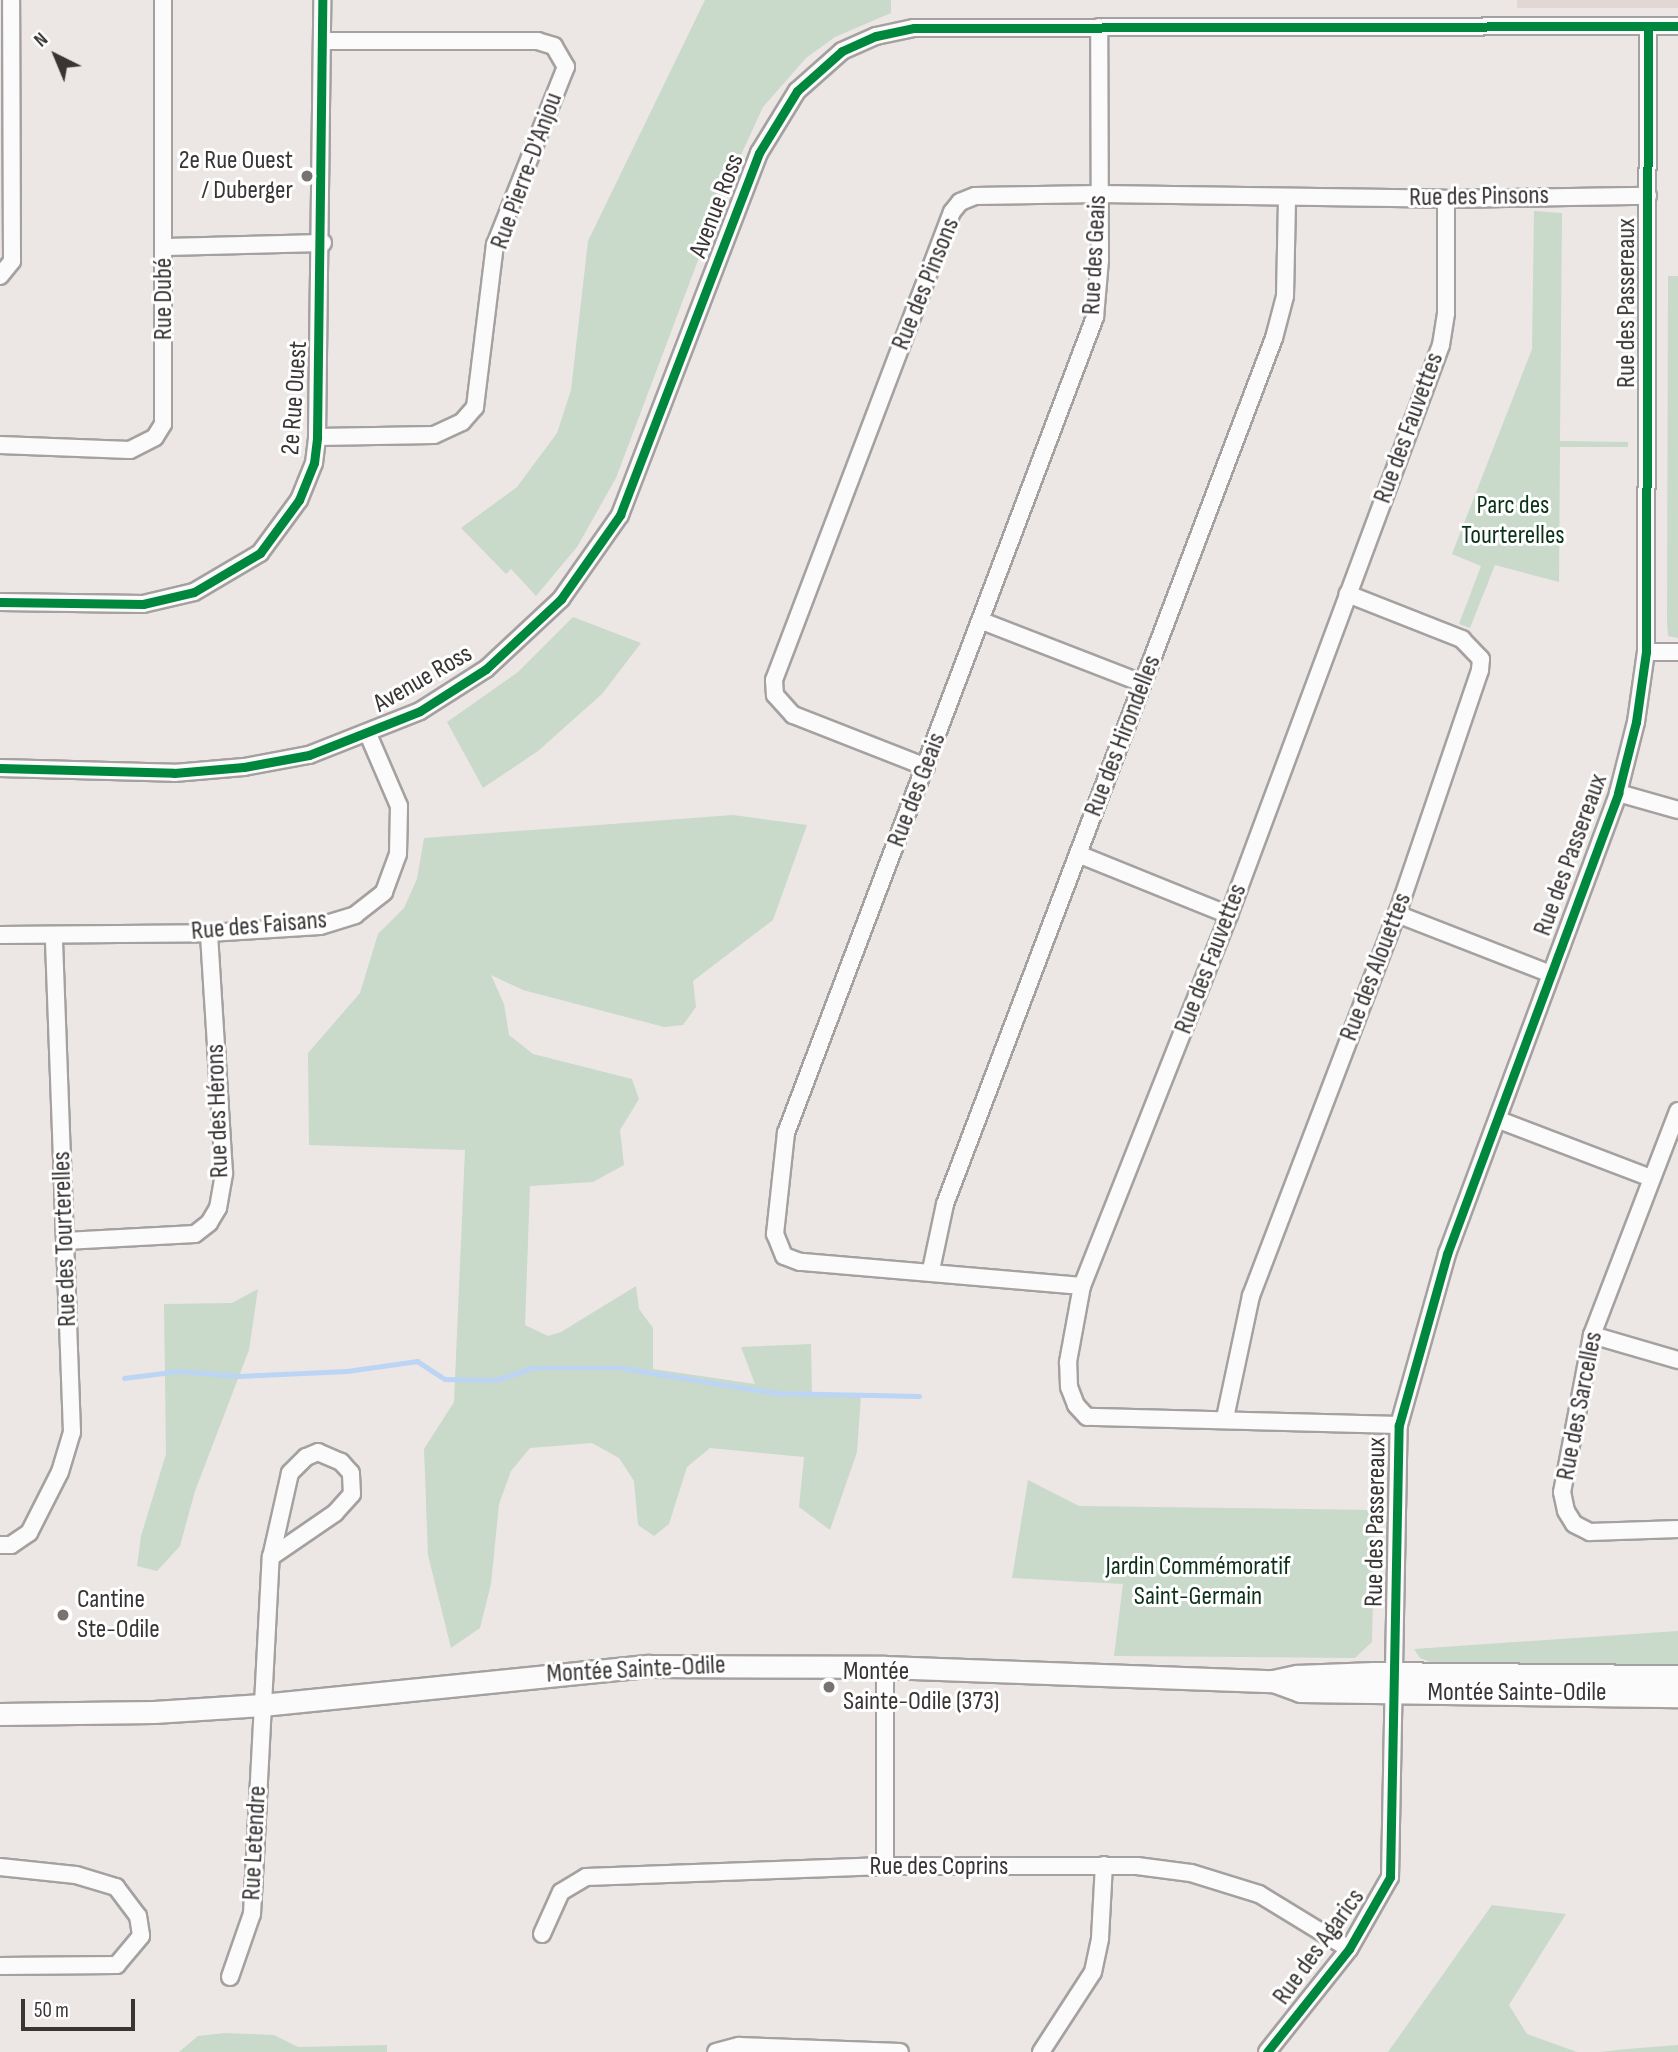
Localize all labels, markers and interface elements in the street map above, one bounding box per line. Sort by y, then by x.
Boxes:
north arrow [21,21,91,91]
text: N [30,28,53,52]
street label: Rue Pierre-D'Anjou [484,89,570,253]
place label: 2e Rue Ouest / Duberger [179,145,293,206]
street label: Avenue Ross [683,150,751,262]
marker: 2e Rue Ouest / Duberger [299,168,315,184]
street label: Rue des Pinsons [1409,180,1549,214]
street label: Rue des Geais [1076,194,1114,316]
street label: Rue des Pinsons [885,213,967,355]
street label: Rue des Passereaux [1611,218,1643,388]
street label: Rue Dubé [148,258,180,340]
street label: 2e Rue Ouest [275,340,315,456]
street label: Rue des Fauvettes [1367,348,1451,508]
park label: Parc des Tourterelles [1461,490,1565,552]
street label: Avenue Ross [368,638,478,720]
street label: Rue des Hirondelles [1078,651,1168,821]
street label: Rue des Geais [881,728,953,852]
street label: Rue des Passereaux [1527,770,1615,940]
street label: Rue des Fauvettes [1168,880,1254,1038]
street label: Rue des Alouettes [1333,889,1419,1045]
street label: Rue des Faisans [190,905,328,947]
street label: Rue des Hérons [200,1043,236,1179]
street label: Rue des Tourterelles [46,1151,84,1327]
street label: Rue des Sarcelles [1550,1329,1610,1483]
street label: Rue des Passereaux [1359,1437,1393,1607]
park label: Jardin Commémoratif Saint-Germain [1105,1551,1291,1612]
place label: Cantine Ste-Odile [77,1584,160,1646]
marker: Cantine Ste-Odile [55,1607,71,1623]
street label: Montée Sainte-Odile [546,1650,726,1690]
place label: Montée Sainte-Odile (373) [843,1656,999,1718]
street label: Montée Sainte-Odile [1427,1677,1607,1709]
marker: Montée Sainte-Odile (373) [821,1679,837,1695]
street label: Rue Letendre [236,1785,274,1901]
street label: Rue des Coprins [870,1851,1008,1883]
street label: Rue des Agarics [1266,1883,1372,2011]
scale bar [24,1986,138,2030]
text: 50 m [34,1998,69,2023]

